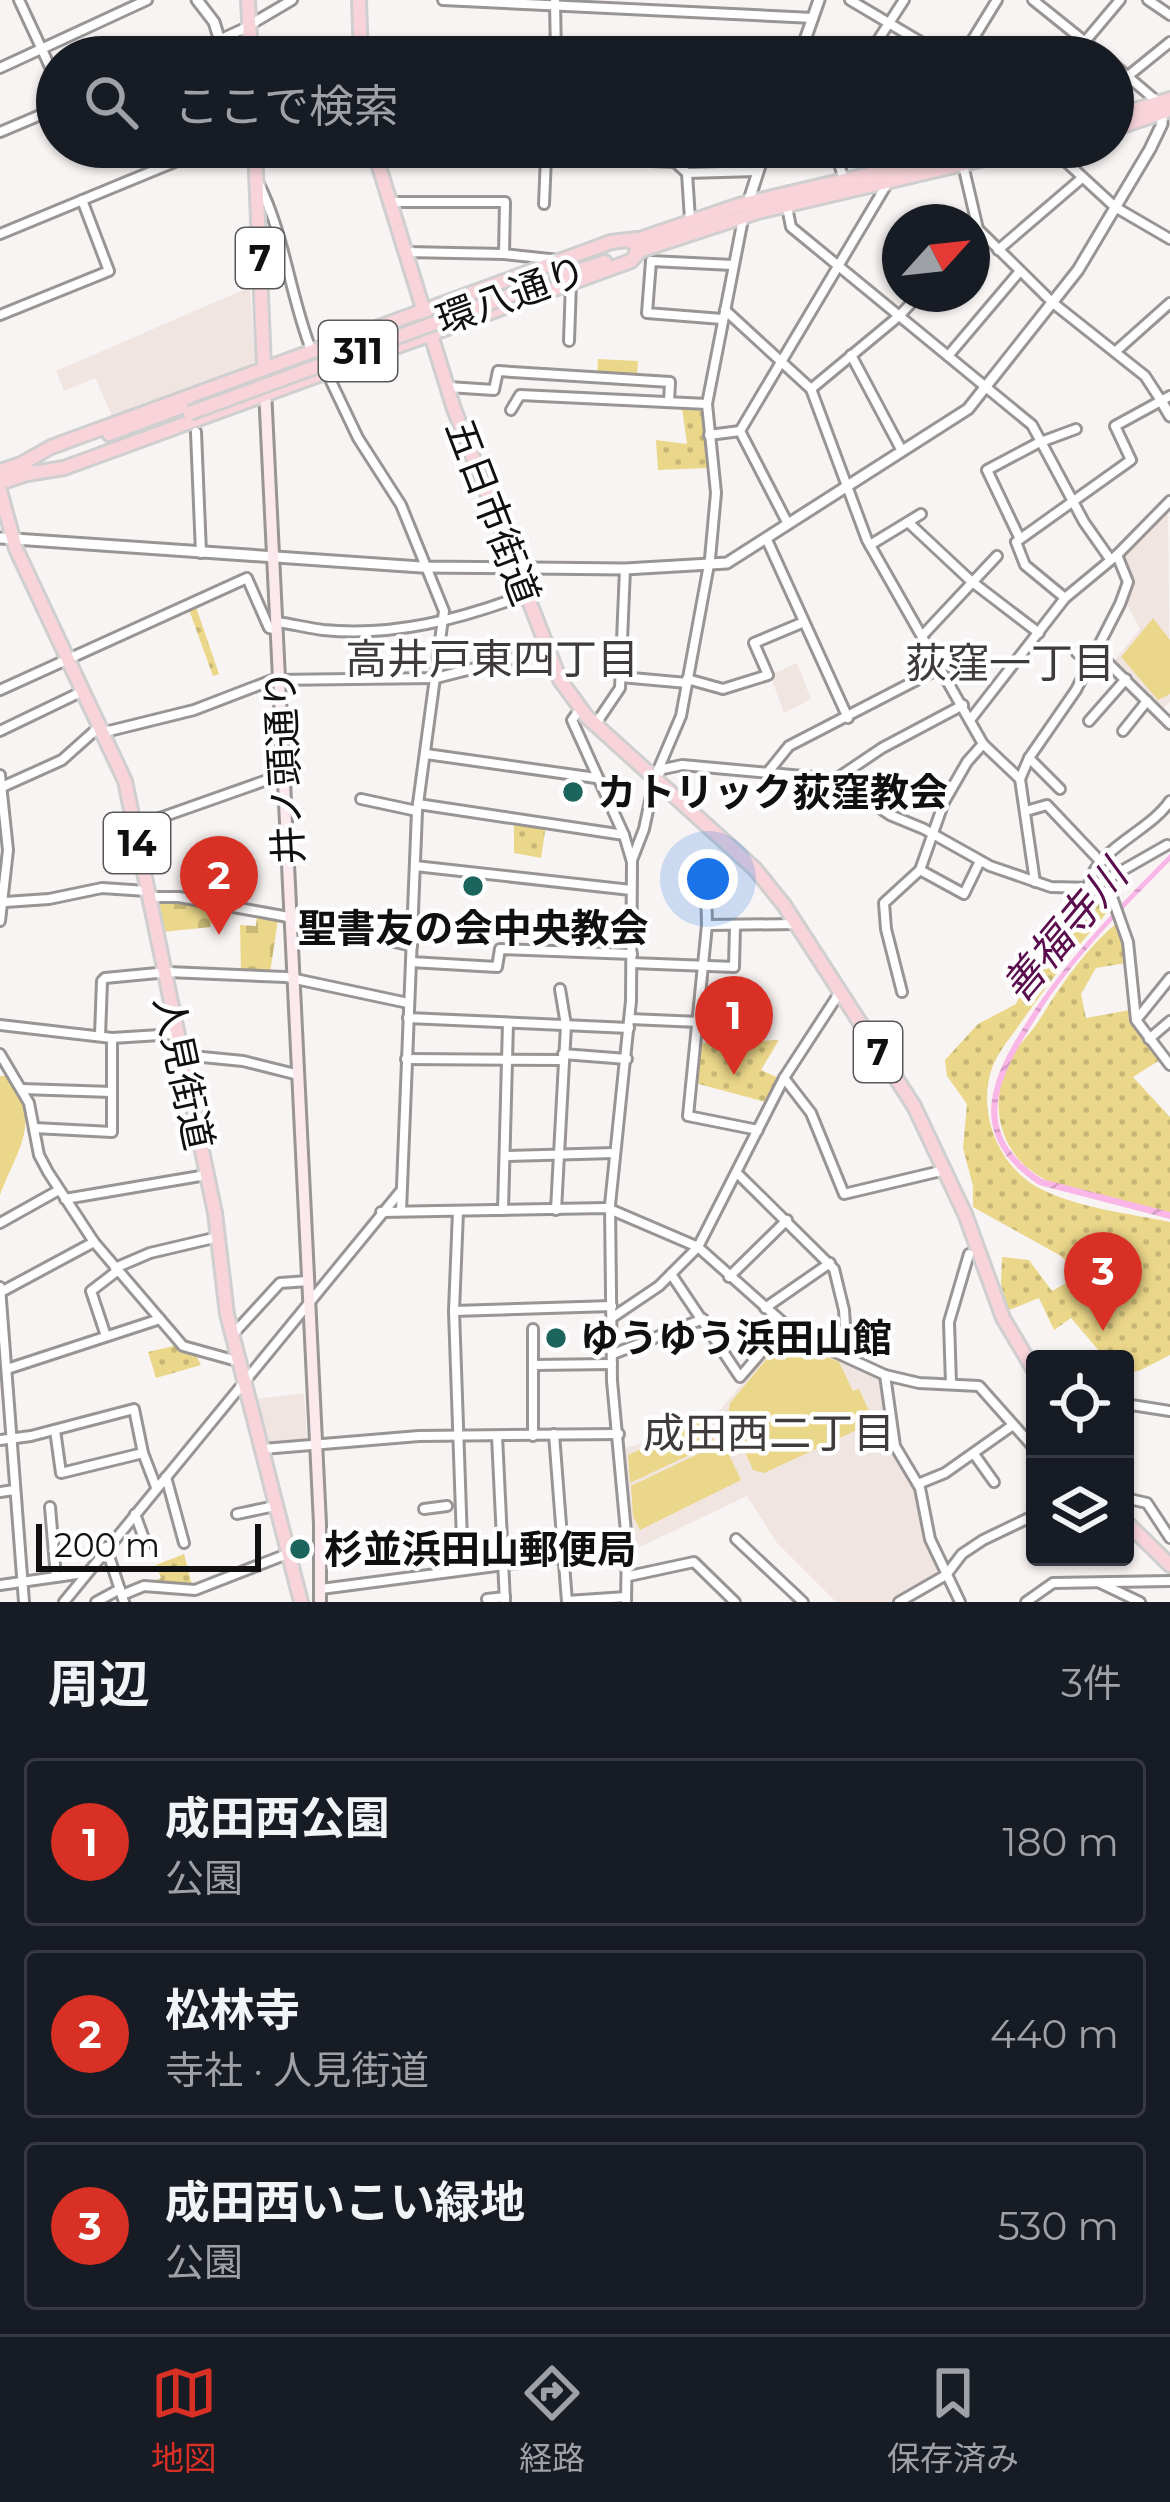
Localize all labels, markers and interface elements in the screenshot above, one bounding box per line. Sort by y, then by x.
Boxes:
search box [36,36,1134,168]
icon: search [78,69,144,135]
text: ここで検索 [174,78,399,133]
north arrow [882,204,990,312]
road number: 7 [236,228,284,288]
street label: 環八通り [429,246,593,344]
road number: 311 [319,321,397,381]
street label: 五日市街道 [436,412,550,612]
district label: 高井戸東四丁目 [345,633,639,685]
district label: 荻窪一丁目 [905,637,1115,689]
street label: 井ノ頭通り [255,668,313,866]
place label: カトリック荻窪教会 [597,768,948,816]
marker: カトリック荻窪教会 [560,779,586,805]
road number: 14 [104,813,170,873]
pin: 2 [180,836,258,935]
water label: 善福寺川 [990,847,1140,1012]
your location [678,849,738,909]
marker: 聖書友の会中央教会 [460,873,486,899]
place label: 聖書友の会中央教会 [297,904,649,952]
pin: 1 [695,976,773,1075]
street label: 人見街道 [144,992,224,1154]
road number: 7 [854,1022,902,1082]
pin: 3 [1064,1232,1142,1331]
place label: ゆうゆう浜田山館 [580,1314,892,1362]
marker: ゆうゆう浜田山館 [543,1325,569,1351]
map controls [1026,1350,1134,1566]
button: locate [1026,1350,1134,1458]
district label: 成田西二丁目 [643,1407,895,1459]
button: layers [1026,1458,1134,1566]
scale bar [36,1518,261,1571]
text: 200 m [54,1525,160,1565]
place label: 杉並浜田山郵便局 [324,1525,636,1573]
marker: 杉並浜田山郵便局 [287,1536,313,1562]
text: 周辺 [48,1653,150,1715]
text: 3件 [1061,1659,1122,1707]
text: 成田西公園 [165,1790,390,1845]
text: 1 [82,1818,98,1866]
text: 180 m [1003,1818,1119,1866]
text: 公園 [165,1854,243,1902]
text: 松林寺 [165,1982,300,2037]
text: 2 [78,2010,102,2058]
text: 440 m [990,2010,1119,2058]
text: 寺社 · 人見街道 [165,2046,429,2094]
text: 成田西いこい緑地 [165,2174,525,2229]
text: 3 [78,2202,102,2250]
text: 530 m [998,2202,1119,2250]
text: 公園 [165,2238,243,2286]
tab: 地図 [151,2360,217,2480]
tab: 経路 [519,2360,585,2480]
tab: 保存済み [887,2360,1019,2480]

